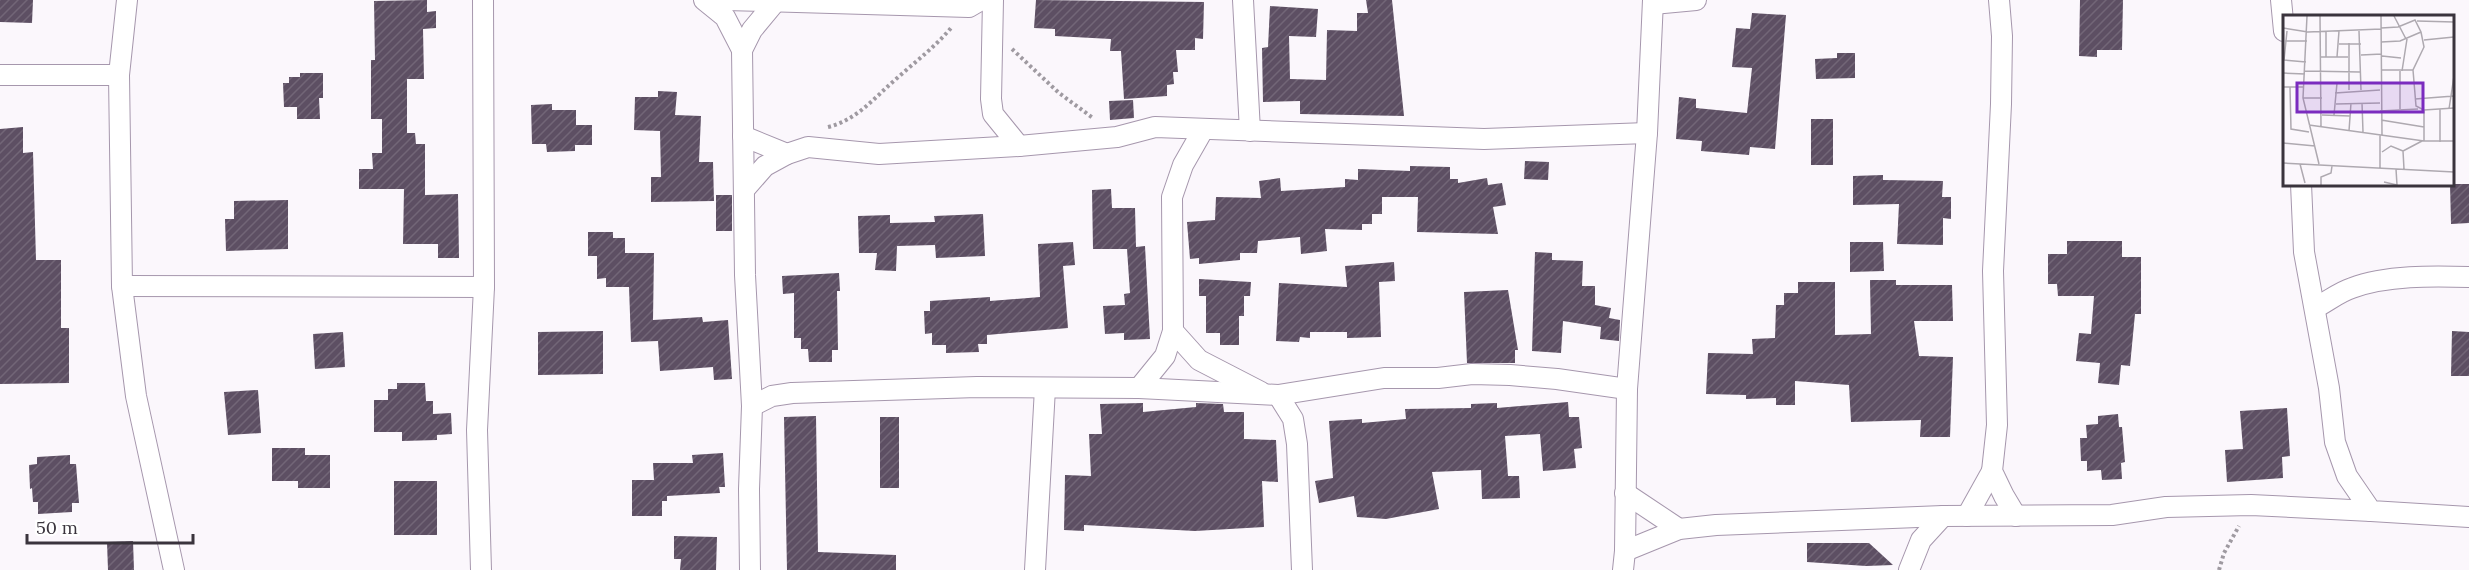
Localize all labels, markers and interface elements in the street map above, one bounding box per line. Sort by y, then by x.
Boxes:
inset map [2283,15,2454,186]
scale bar [27,507,194,545]
text: 50 m [36,516,78,539]

